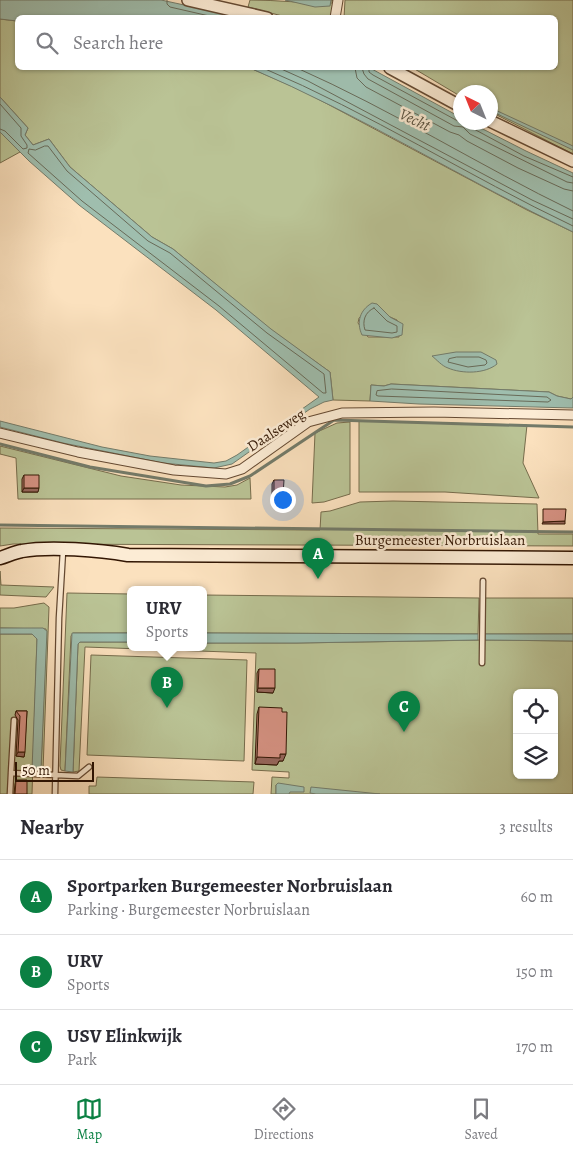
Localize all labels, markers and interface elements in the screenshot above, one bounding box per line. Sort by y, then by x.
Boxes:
search box [15,15,558,70]
icon: search [33,29,61,57]
text: Search here [73,30,163,56]
north arrow [453,85,498,130]
water label: Vecht [395,103,435,137]
street label: Daalseweg [243,404,309,456]
your location [270,487,296,513]
street label: Burgemeester Norbruislaan [355,530,525,550]
pin: A [302,538,334,579]
popup [127,586,207,651]
text: URV [146,595,182,621]
text: Sports [146,621,188,643]
pin: B [151,667,183,708]
map controls [513,689,558,779]
button: locate [513,689,558,734]
pin: C [388,691,420,732]
button: layers [513,734,558,779]
scale bar [15,759,94,782]
text: 50 m [22,761,50,780]
text: Nearby [20,813,83,841]
text: 3 results [499,816,553,838]
text: Sportparken Burgemeester Norbruislaan [67,873,393,899]
text: A [31,886,41,908]
text: 60 m [521,886,553,908]
text: Parking · Burgemeester Norbruislaan [67,899,310,921]
text: URV [67,948,103,974]
text: B [31,961,41,983]
text: 150 m [516,961,553,983]
text: Sports [67,974,110,996]
text: USV Elinkwijk [67,1023,182,1049]
text: C [31,1036,41,1058]
text: 170 m [516,1036,553,1058]
text: Park [67,1049,97,1071]
tab: Map [75,1095,103,1144]
tab: Directions [254,1095,314,1144]
tab: Saved [465,1095,498,1144]

